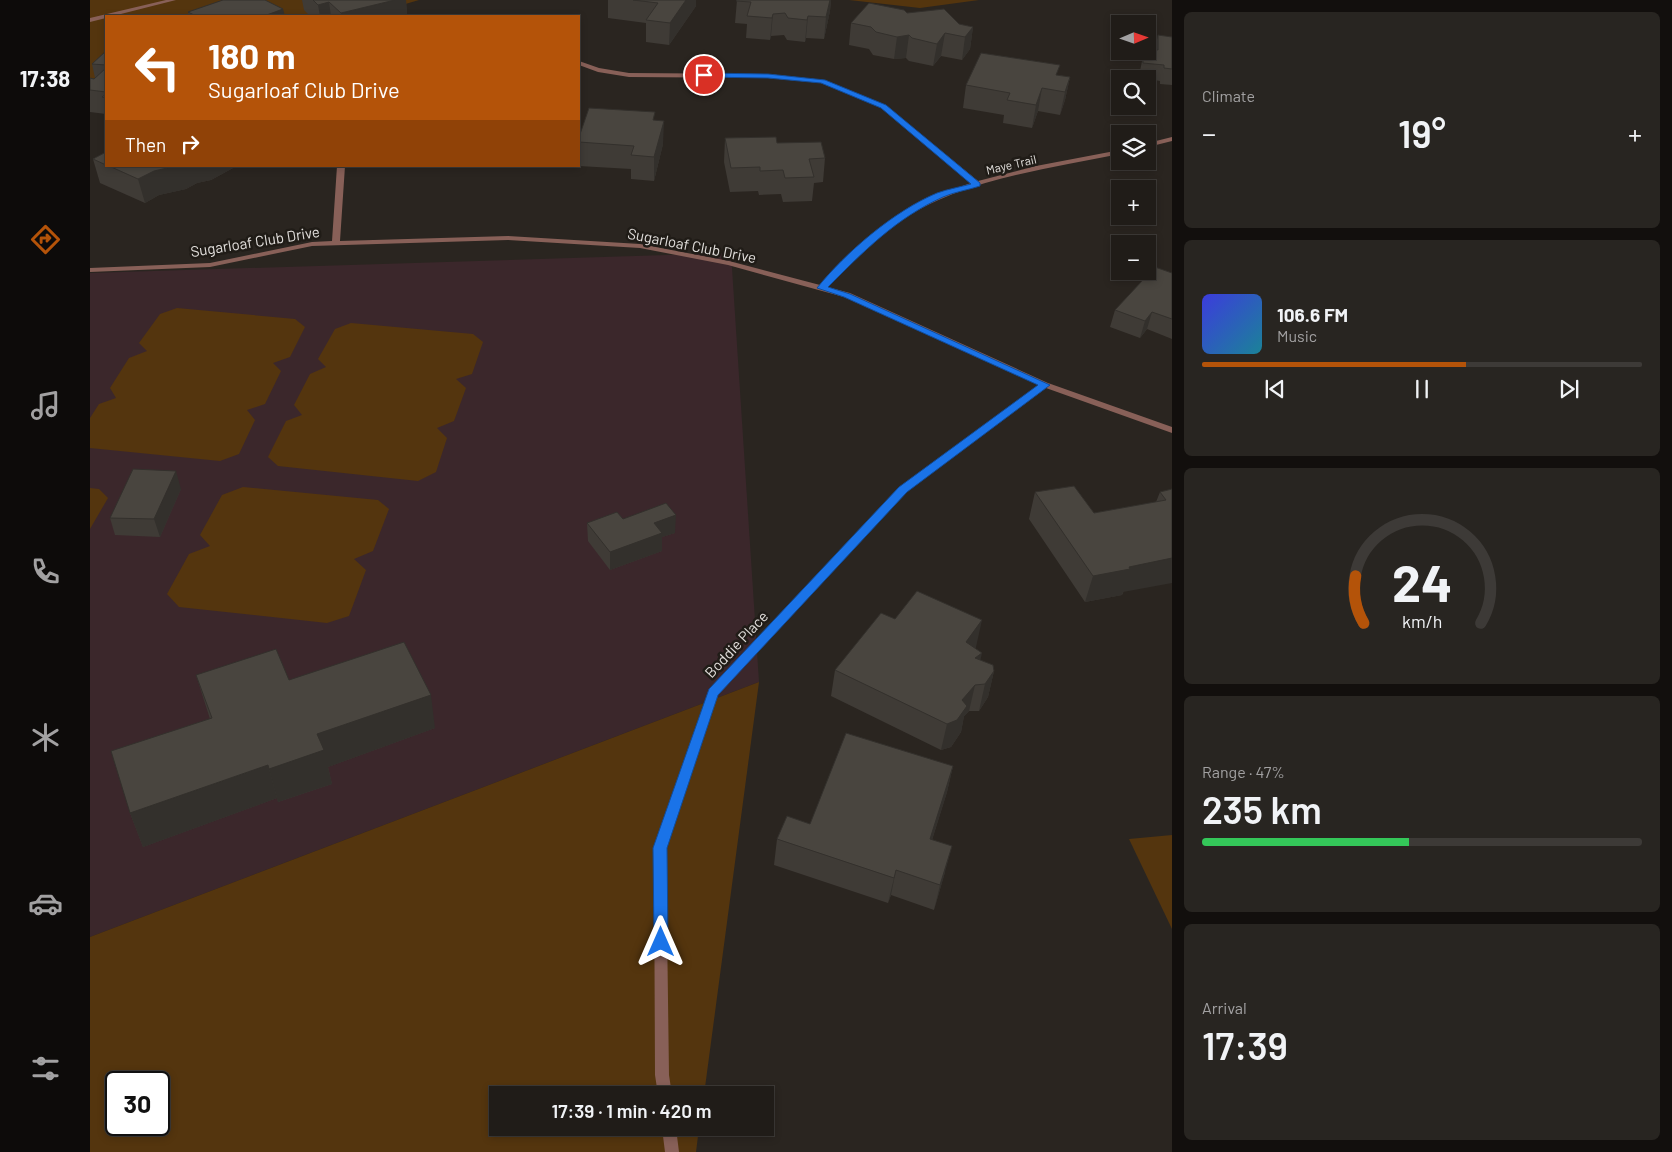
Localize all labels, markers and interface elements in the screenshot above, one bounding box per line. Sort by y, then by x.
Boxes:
north arrow [1111,15,1156,60]
map controls [1111,15,1156,280]
text: 180 m [208,34,296,76]
icon: left [125,35,190,100]
pin [683,54,725,96]
icon: arrive [690,61,718,89]
text: 17:38 [20,65,70,91]
button: search [1111,70,1156,115]
text: Sugarloaf Club Drive [208,76,400,102]
text: Climate [1202,86,1255,105]
text: 19° [1398,110,1446,156]
text: − [1202,116,1216,150]
text: + [1628,116,1642,150]
button: layers [1111,125,1156,170]
icon: right [176,130,204,158]
text: Then [125,133,166,156]
street label: Maye Trail [984,151,1038,177]
button: + [1111,180,1156,225]
icon: directions [28,222,63,257]
street label: Sugarloaf Club Drive [189,222,321,260]
street label: Sugarloaf Club Drive [626,224,758,266]
button: − [1111,235,1156,280]
text: 106.6 FM [1277,303,1348,326]
text: Music [1277,326,1317,345]
icon: previous [1261,375,1289,403]
icon: pause [1408,375,1436,403]
icon: next [1555,375,1583,403]
icon: music [28,388,63,423]
text: 24 [1392,550,1452,612]
icon: phone [28,554,63,589]
street label: Boddie Place [701,607,771,681]
text: km/h [1402,610,1442,632]
icon: climate [28,720,63,755]
text: Range · 47% [1202,762,1285,781]
text: 235 km [1202,786,1322,832]
icon: car [28,886,63,921]
position arrow [634,915,686,967]
text: Arrival [1202,998,1247,1017]
text: 17:39 [1202,1022,1288,1068]
icon: filters [28,1051,63,1086]
speed limit sign: 30 [105,1071,170,1136]
text: 17:39 · 1 min · 420 m [552,1099,711,1122]

